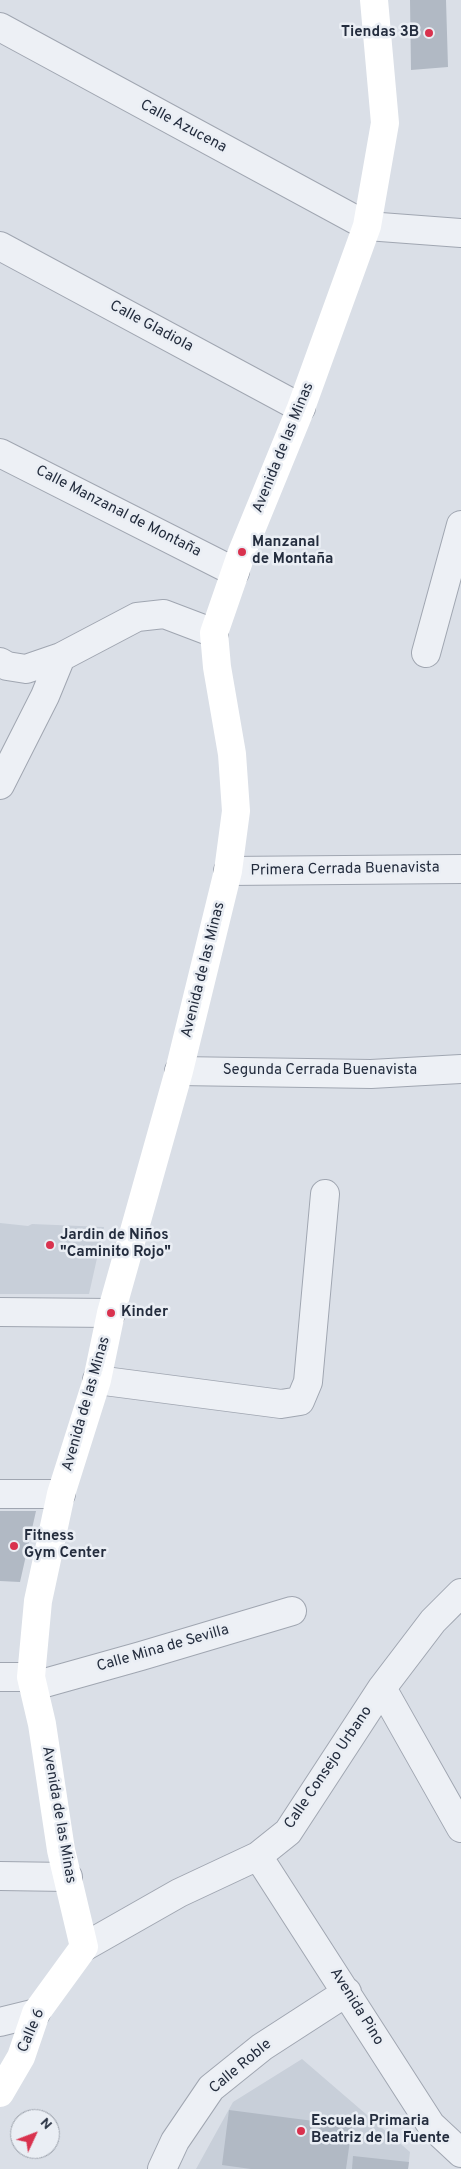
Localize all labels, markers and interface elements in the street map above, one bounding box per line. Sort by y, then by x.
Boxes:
place label: Tiendas 3B [341,24,419,42]
marker: Tiendas 3B [423,27,435,39]
street label: Calle Azucena [137,97,229,157]
street label: Calle Gladiola [106,297,196,357]
street label: Avenida de las Minas [250,380,318,516]
street label: Calle Manzanal de Montaña [32,462,204,562]
place label: Manzanal de Montaña [252,534,333,569]
marker: Manzanal de Montaña [236,546,248,558]
street label: Primera Cerrada Buenavista [250,859,440,881]
street label: Avenida de las Minas [178,900,230,1040]
street label: Segunda Cerrada Buenavista [223,1062,417,1080]
place label: Jardin de Niños "Caminito Rojo" [60,1227,171,1262]
marker: Jardin de Niños "Caminito Rojo" [44,1239,56,1251]
place label: Kinder [121,1304,168,1322]
marker: Kinder [105,1307,117,1319]
street label: Avenida de las Minas [59,1335,115,1473]
place label: Fitness Gym Center [24,1528,107,1563]
marker: Fitness Gym Center [8,1540,20,1552]
street label: Calle Mina de Sevilla [95,1622,231,1676]
street label: Calle Consejo Urbano [281,1703,377,1833]
street label: Avenida de las Minas [37,1745,79,1885]
street label: Avenida Pino [325,1965,387,2049]
street label: Calle 6 [15,2006,49,2056]
street label: Calle Roble [206,2036,276,2098]
north arrow [10,2109,60,2159]
place label: Escuela Primaria Beatriz de la Fuente [311,2113,450,2148]
text: N [36,2115,55,2134]
marker: Escuela Primaria Beatriz de la Fuente [295,2125,307,2137]

